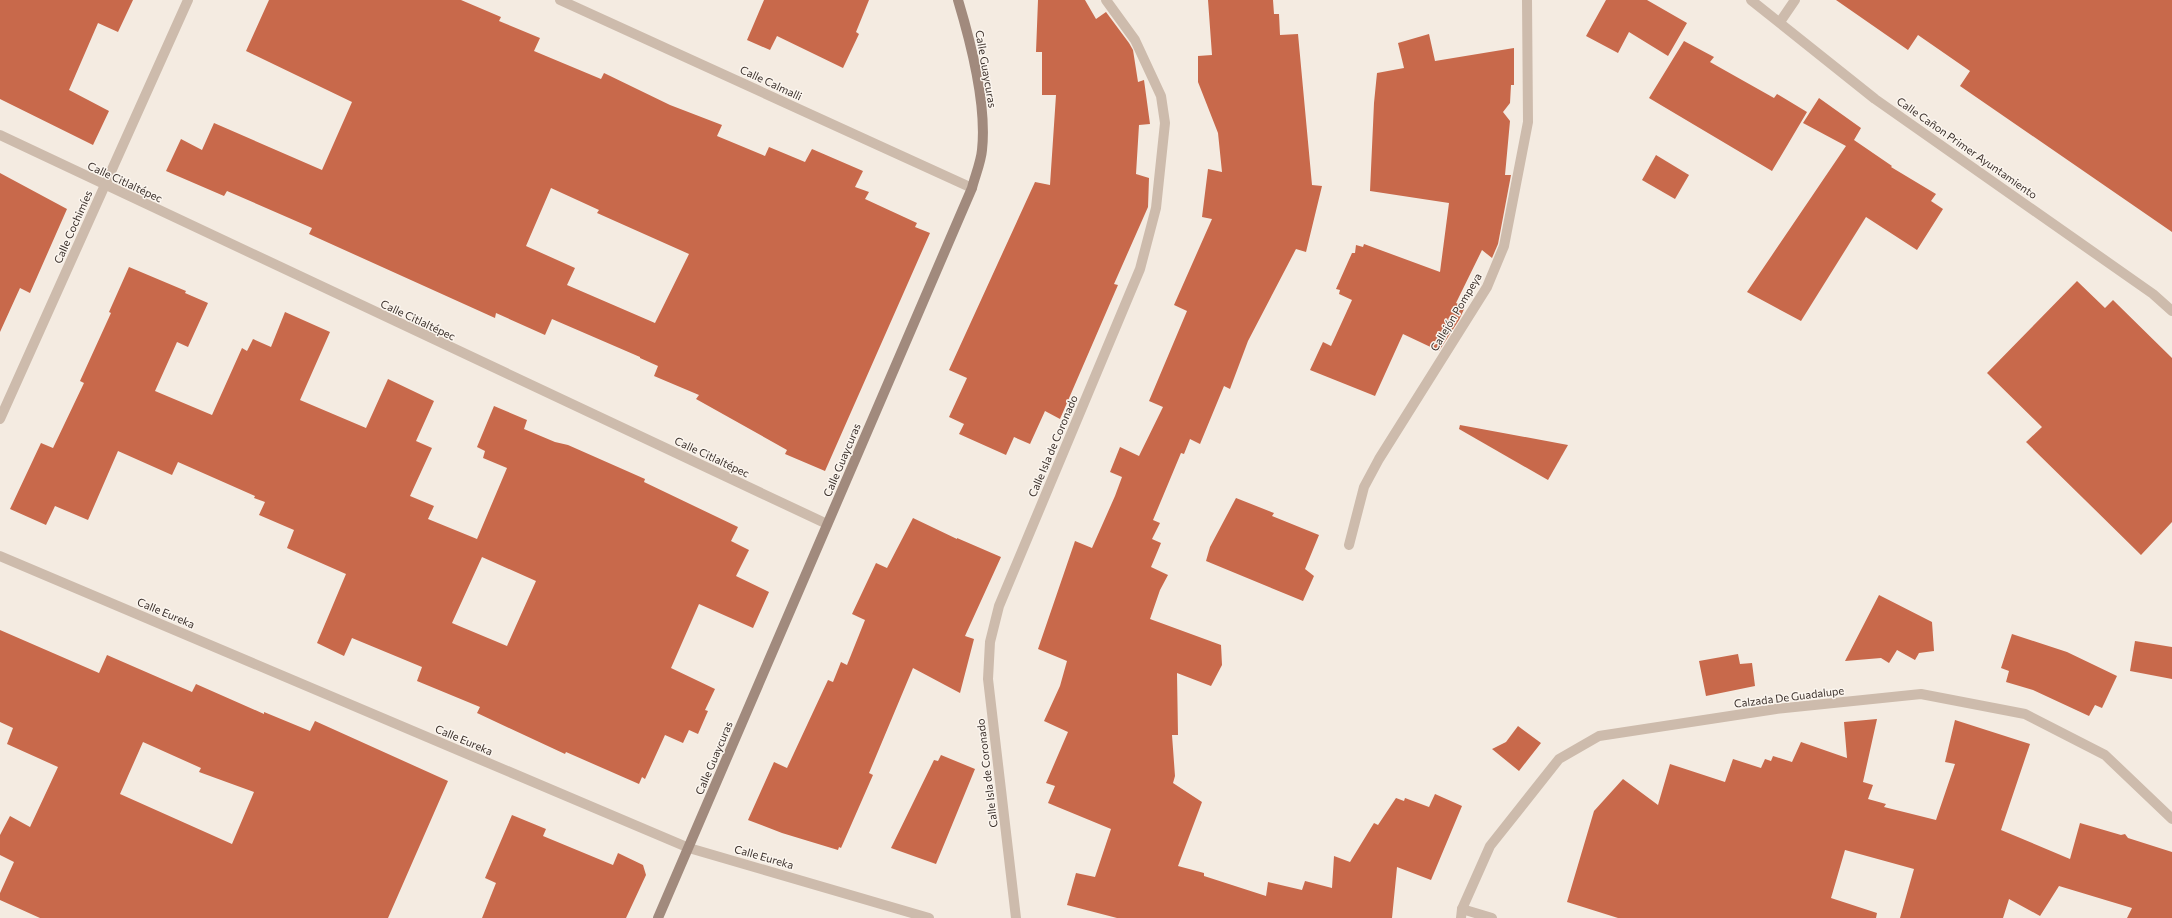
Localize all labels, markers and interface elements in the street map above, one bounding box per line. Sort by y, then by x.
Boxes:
street label: Calle Guaycuras [973,29,1000,109]
street label: Calle Calmalli [738,63,804,103]
street label: Calle Cañon Primer Ayuntamiento [1895,94,2040,201]
street label: Calle Citlaltépec [86,159,165,205]
street label: Calle Cochimíes [51,188,94,265]
street label: Callejón Pompeya [1427,270,1484,353]
street label: Calle Citlaltépec [379,297,458,343]
street label: Calle Isla de Coronado [1025,392,1080,499]
street label: Calle Guaycuras [820,421,863,499]
street label: Calle Citlaltépec [673,434,752,480]
street label: Calle Eureka [135,595,197,630]
street label: Calzada De Guadalupe [1733,683,1845,710]
street label: Calle Isla de Coronado [973,717,1000,828]
street label: Calle Guaycuras [692,719,735,797]
street label: Calle Eureka [433,722,495,757]
street label: Calle Eureka [733,842,795,871]

